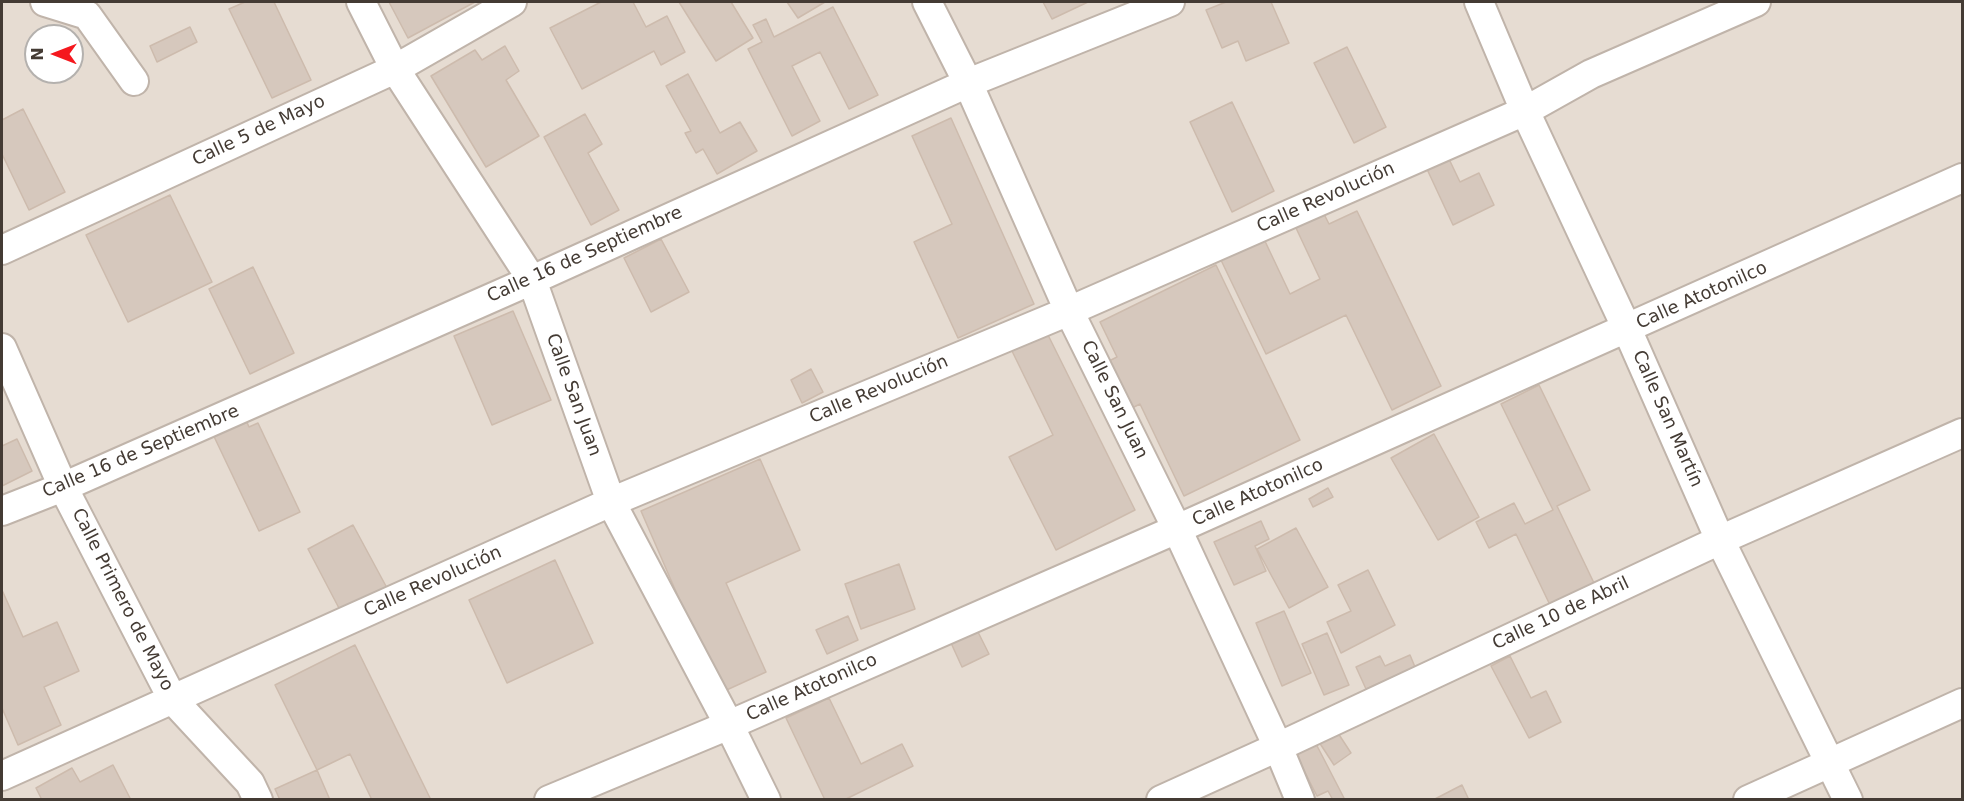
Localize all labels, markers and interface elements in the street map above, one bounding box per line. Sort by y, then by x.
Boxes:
north arrow [24,24,84,84]
text: N [28,47,47,61]
street label: Calle 5 de Mayo [189,91,329,171]
street label: Calle Revolución [1254,158,1398,238]
street label: Calle 16 de Septiembre [484,202,686,308]
street label: Calle Atotonilco [1633,257,1771,335]
street label: Calle San Juan [541,331,605,459]
street label: Calle San Juan [1076,337,1152,463]
street label: Calle San Martín [1627,347,1707,491]
street label: Calle Revolución [806,351,952,429]
street label: Calle 16 de Septiembre [40,401,242,503]
street label: Calle Atotonilco [1189,454,1327,532]
street label: Calle Primero de Mayo [66,505,178,695]
street label: Calle Revolución [361,542,505,622]
street label: Calle 10 de Abril [1489,573,1633,655]
street label: Calle Atotonilco [743,649,881,727]

